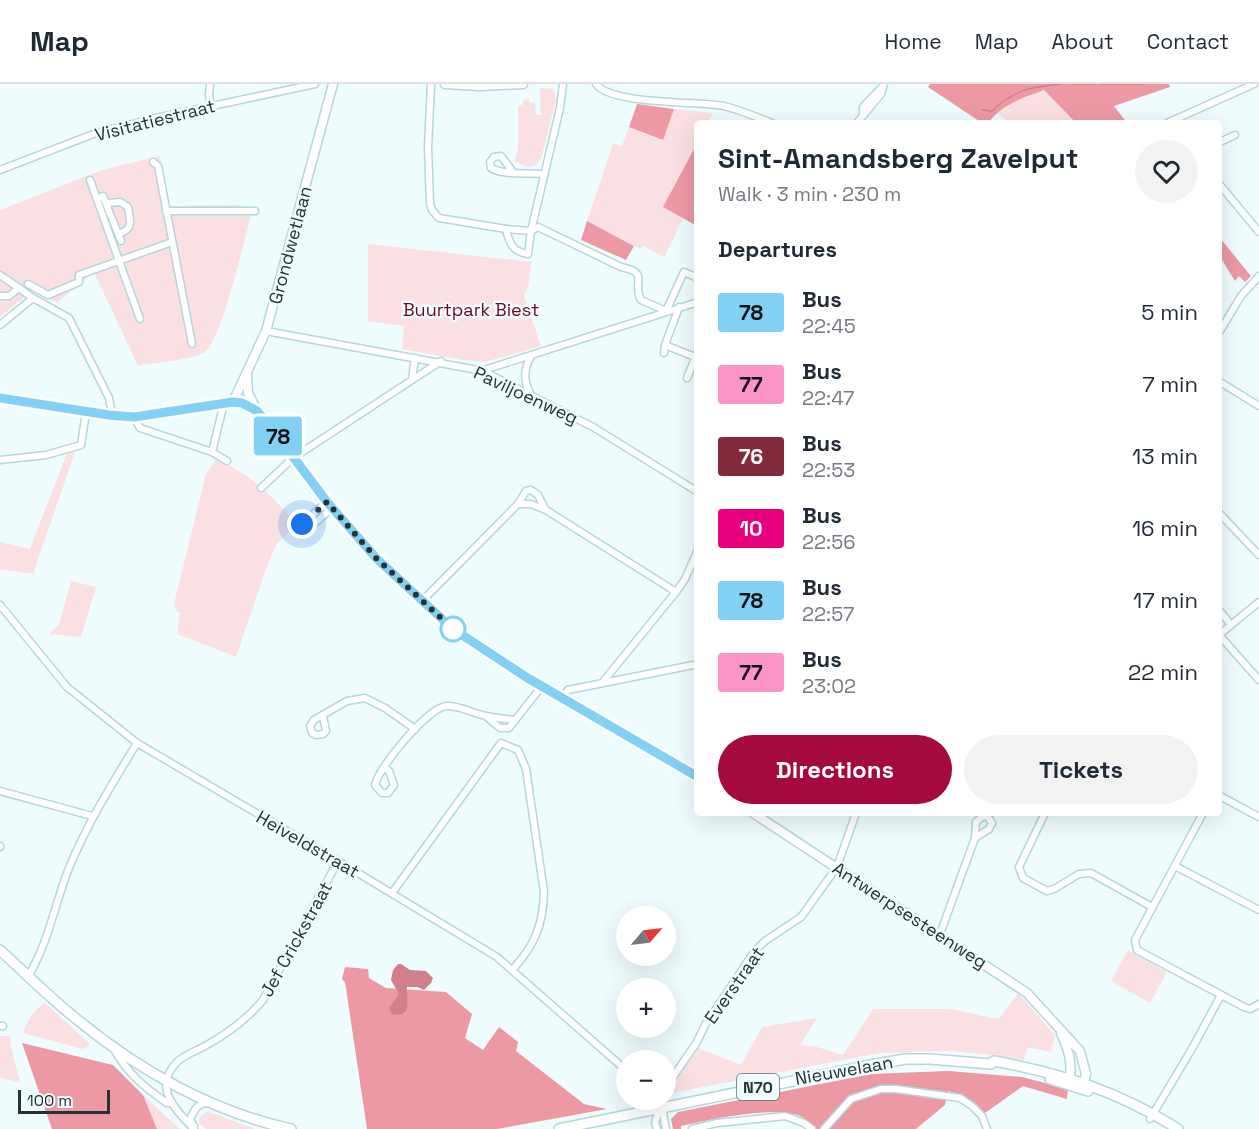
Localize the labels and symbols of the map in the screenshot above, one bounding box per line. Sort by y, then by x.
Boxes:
street label: Visitatiestraat [92,94,218,146]
street label: Grondwetlaan [263,184,317,306]
park label: Buurtpark Biest [403,298,539,321]
street label: Paviljoenweg [470,361,582,429]
line badge: 78 [251,416,305,456]
your location [287,509,317,539]
unlabelled marker [440,616,466,642]
street label: Heiveldstraat [252,805,364,883]
street label: Antwerpsesteenweg [828,856,992,974]
street label: Jef Crickstraat [255,877,337,1001]
north arrow [616,906,676,966]
street label: Everstraat [699,942,769,1028]
street label: Nieuwelaan [793,1050,895,1090]
road number: N70 [737,1074,779,1100]
scale bar [18,1087,110,1114]

